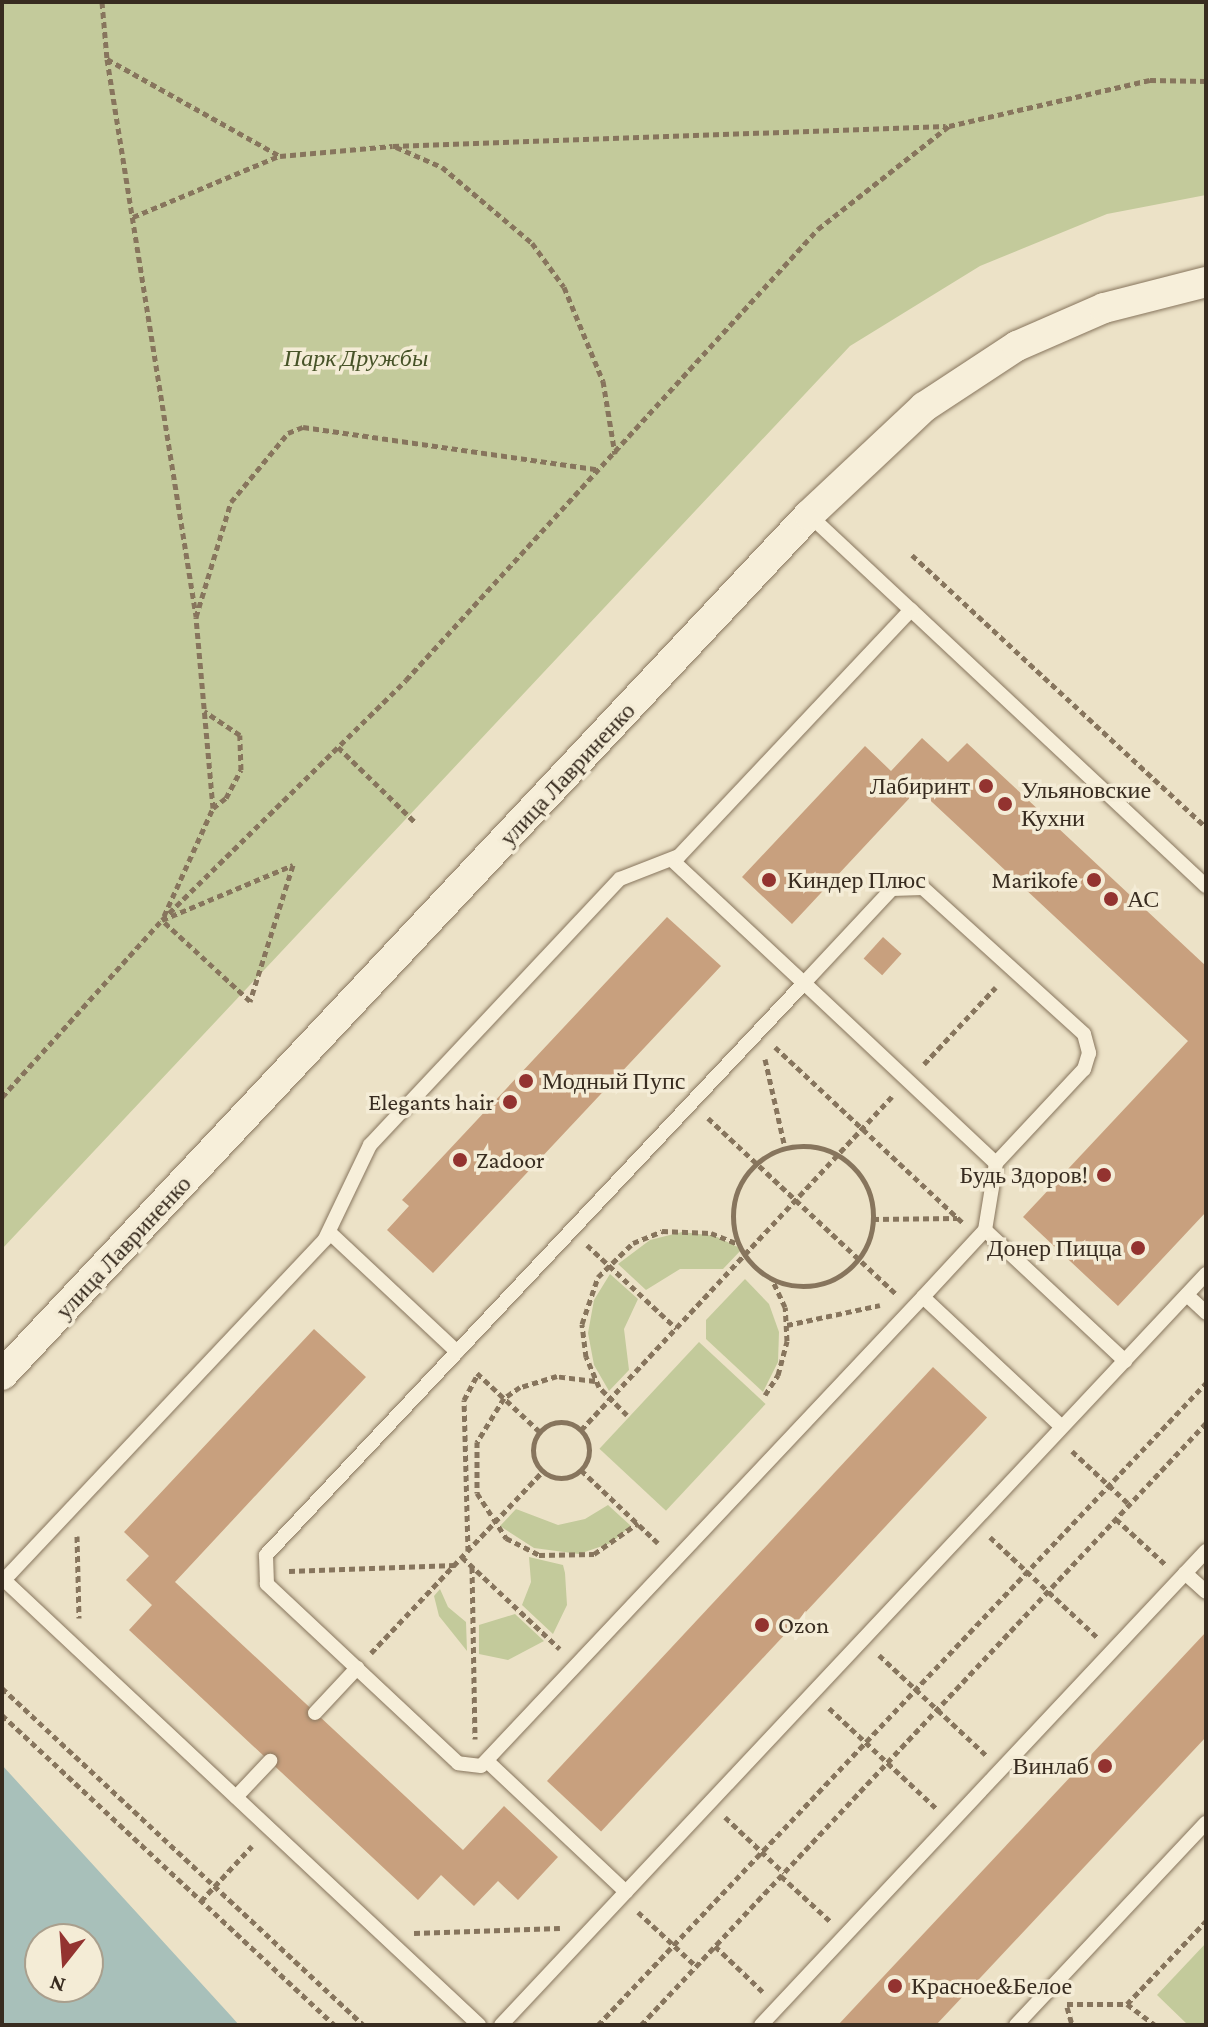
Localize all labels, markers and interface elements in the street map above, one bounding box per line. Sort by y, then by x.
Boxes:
park label: Парк Дружбы [284,344,428,372]
street label: улица Лавриненко [493,696,641,852]
place label: Лабиринт [870,772,970,800]
place label: Ульяновские Кухни [1021,776,1151,832]
marker: Лабиринт [977,777,995,795]
marker: Ульяновские Кухни [996,795,1014,813]
place label: Киндер Плюс [787,866,926,894]
place label: Marikofe [991,866,1078,894]
marker: Киндер Плюс [758,869,780,891]
marker: Marikofe [1085,871,1103,889]
place label: АС [1127,885,1159,913]
marker: АС [1102,890,1120,908]
place label: Модный Пупс [542,1067,685,1095]
marker: Модный Пупс [517,1072,535,1090]
place label: Elegants hair [368,1088,494,1116]
marker: Elegants hair [501,1093,519,1111]
place label: Zadoor [476,1146,545,1174]
marker: Zadoor [451,1151,469,1169]
place label: Будь Здоров! [959,1161,1088,1189]
marker: Будь Здоров! [1095,1166,1113,1184]
street label: улица Лавриненко [49,1169,197,1325]
place label: Донер Пицца [987,1234,1122,1262]
marker: Донер Пицца [1129,1239,1147,1257]
place label: Ozon [778,1611,829,1639]
marker: Ozon [753,1616,771,1634]
place label: Винлаб [1012,1752,1089,1780]
marker: Винлаб [1096,1757,1114,1775]
north arrow [24,1923,104,2003]
text: N [47,1970,68,1999]
place label: Красное&Белое [911,1972,1072,2000]
marker: Красное&Белое [886,1977,904,1995]

